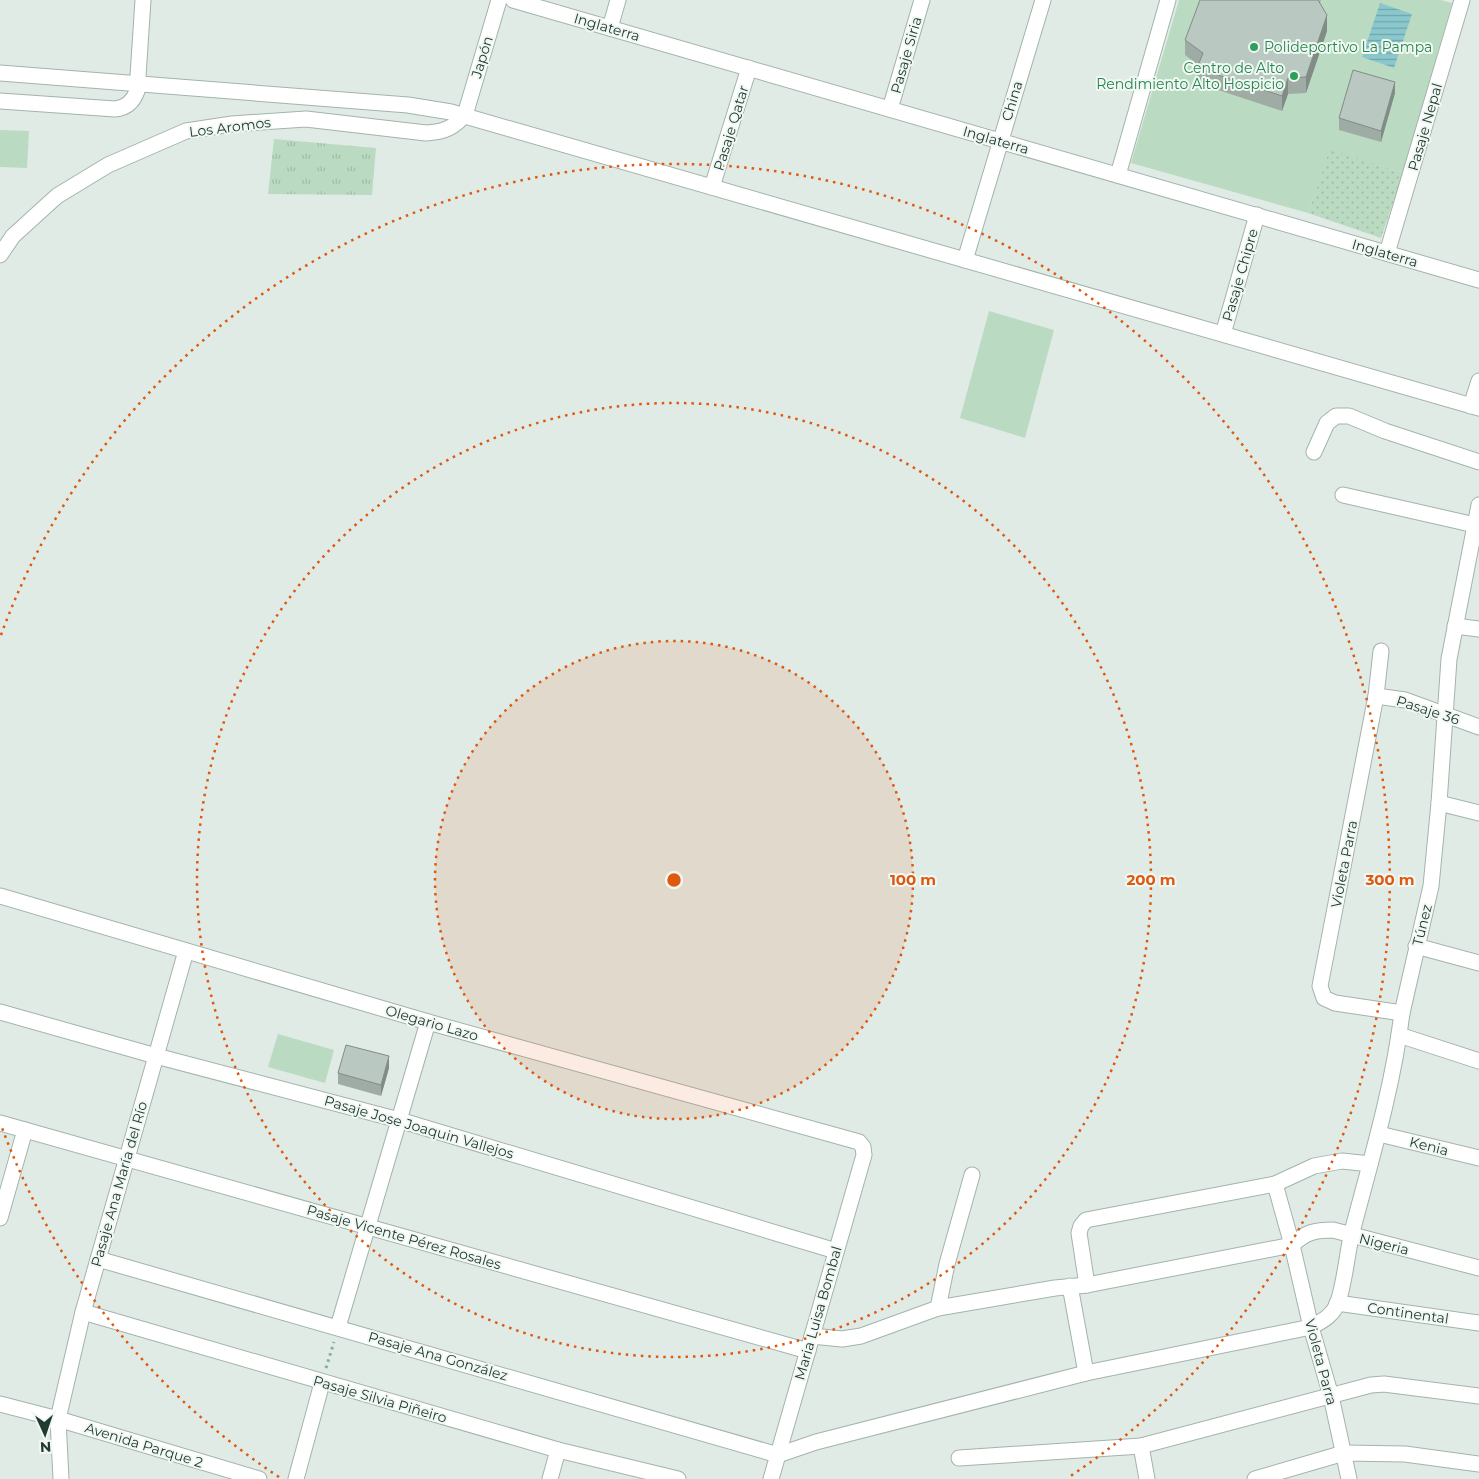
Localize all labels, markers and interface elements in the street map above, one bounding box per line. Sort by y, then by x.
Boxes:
street label: Inglaterra [572,9,642,45]
street label: Pasaje Siria [886,15,926,95]
street label: Japón [467,34,497,81]
place label: Polideportivo La Pampa [1264,38,1432,56]
marker: Polideportivo La Pampa [1248,41,1260,53]
place label: Centro de Alto Rendimiento Alto Hospicio [1096,59,1284,93]
marker: Centro de Alto Rendimiento Alto Hospicio [1288,70,1300,82]
street label: China [997,79,1027,123]
street label: Pasaje Nepal [1404,81,1446,173]
street label: Pasaje Qatar [709,83,753,173]
street label: Los Aromos [188,113,272,141]
street label: Inglaterra [961,122,1031,158]
street label: Pasaje Chipre [1218,227,1262,323]
street label: Inglaterra [1350,235,1420,271]
street label: Pasaje 36 [1394,691,1462,729]
street label: Violeta Parra [1327,819,1361,909]
text: 100 m [890,870,936,889]
text: 200 m [1126,870,1176,889]
text: 300 m [1364,870,1415,889]
centre of rings [665,871,683,889]
street label: Túnez [1408,902,1436,948]
street label: Olegario Lazo [383,1001,481,1045]
street label: Pasaje Jose Joaquin Vallejos [322,1091,516,1163]
street label: Pasaje Ana María del Río [87,1099,151,1269]
street label: Kenia [1408,1132,1450,1160]
street label: Pasaje Vicente Pérez Rosales [305,1201,504,1273]
street label: Nigeria [1357,1229,1411,1259]
street label: Maria Luisa Bombal [790,1244,846,1382]
street label: Continental [1366,1298,1450,1328]
street label: Violeta Parra [1301,1317,1341,1407]
street label: Pasaje Ana González [366,1327,510,1385]
street label: Pasaje Silvia Piñeiro [311,1371,449,1427]
north arrow [20,1409,70,1459]
street label: Avenida Parque 2 [83,1418,205,1472]
text: N [40,1438,52,1456]

